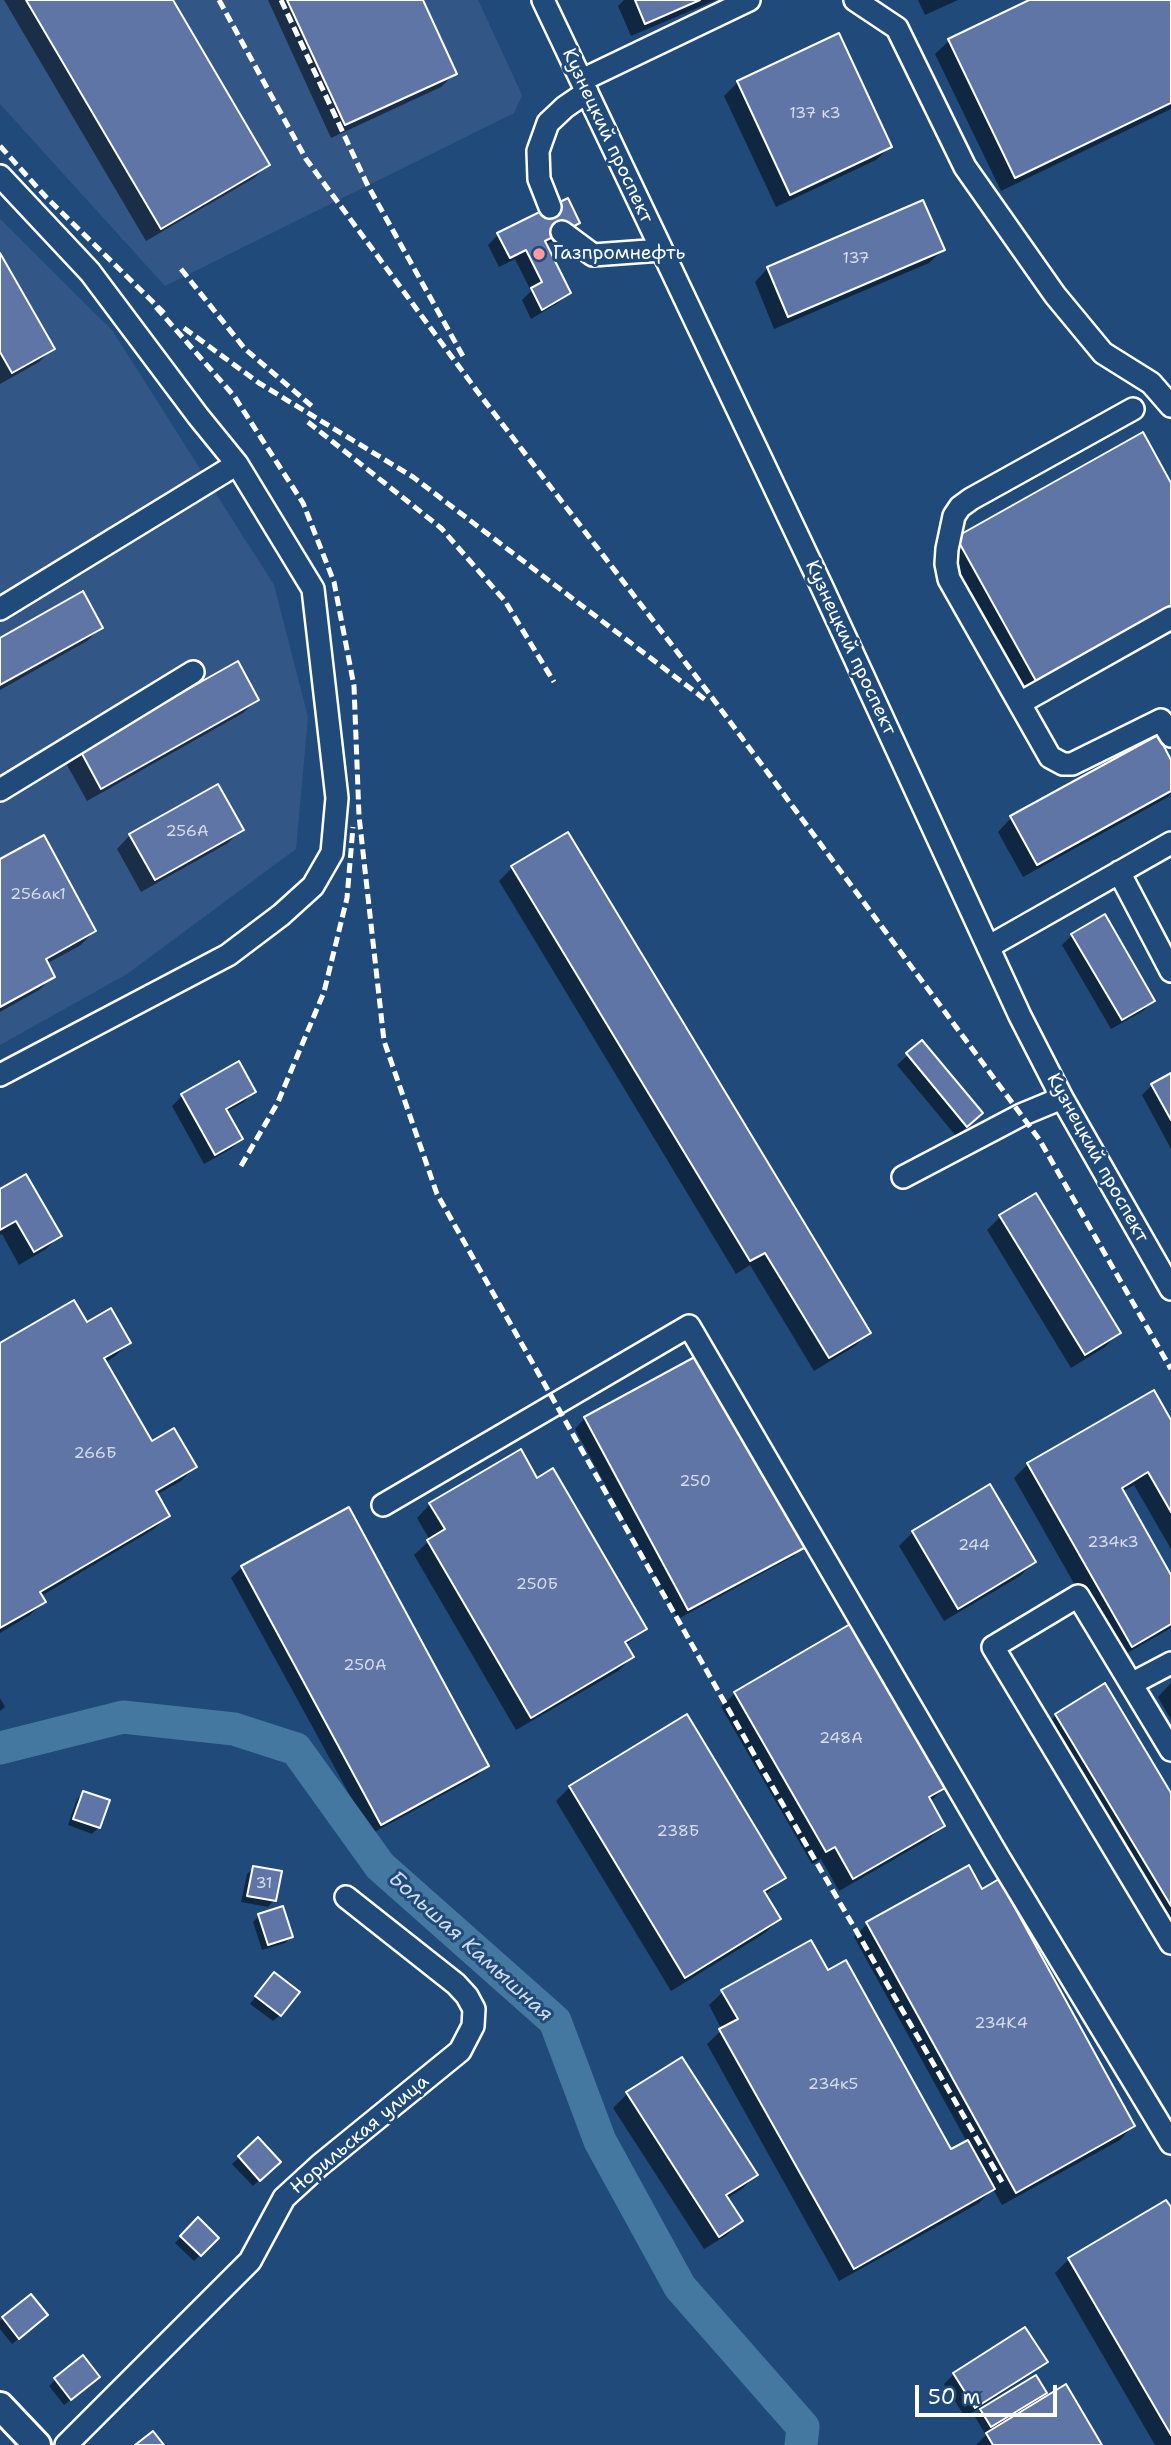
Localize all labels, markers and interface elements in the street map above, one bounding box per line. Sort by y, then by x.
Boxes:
street label: Кузнецкий проспект [557,45,657,227]
house number: 137 к3 [789,104,841,124]
place label: Газпромнефть [553,243,685,265]
marker: Газпромнефть [531,246,547,262]
house number: 137 [843,249,869,269]
street label: Кузнецкий проспект [800,557,900,739]
house number: 256А [165,822,209,842]
house number: 256ак1 [10,885,66,905]
street label: Кузнецкий проспект [1041,1069,1153,1247]
house number: 266Б [73,1444,117,1464]
house number: 250 [679,1472,711,1492]
house number: 234к3 [1087,1533,1139,1553]
house number: 244 [958,1536,990,1556]
house number: 250Б [516,1575,558,1595]
house number: 250А [343,1656,387,1676]
house number: 248А [819,1729,863,1749]
house number: 238Б [657,1822,699,1842]
water label: Большая Камышная [383,1867,557,2027]
house number: 31 [255,1874,273,1894]
house number: 234К4 [974,2014,1028,2034]
street label: Норильская улица [286,2070,434,2200]
house number: 234к5 [808,2075,858,2095]
scale bar [919,2372,1061,2416]
text: 50 m [928,2383,981,2411]

